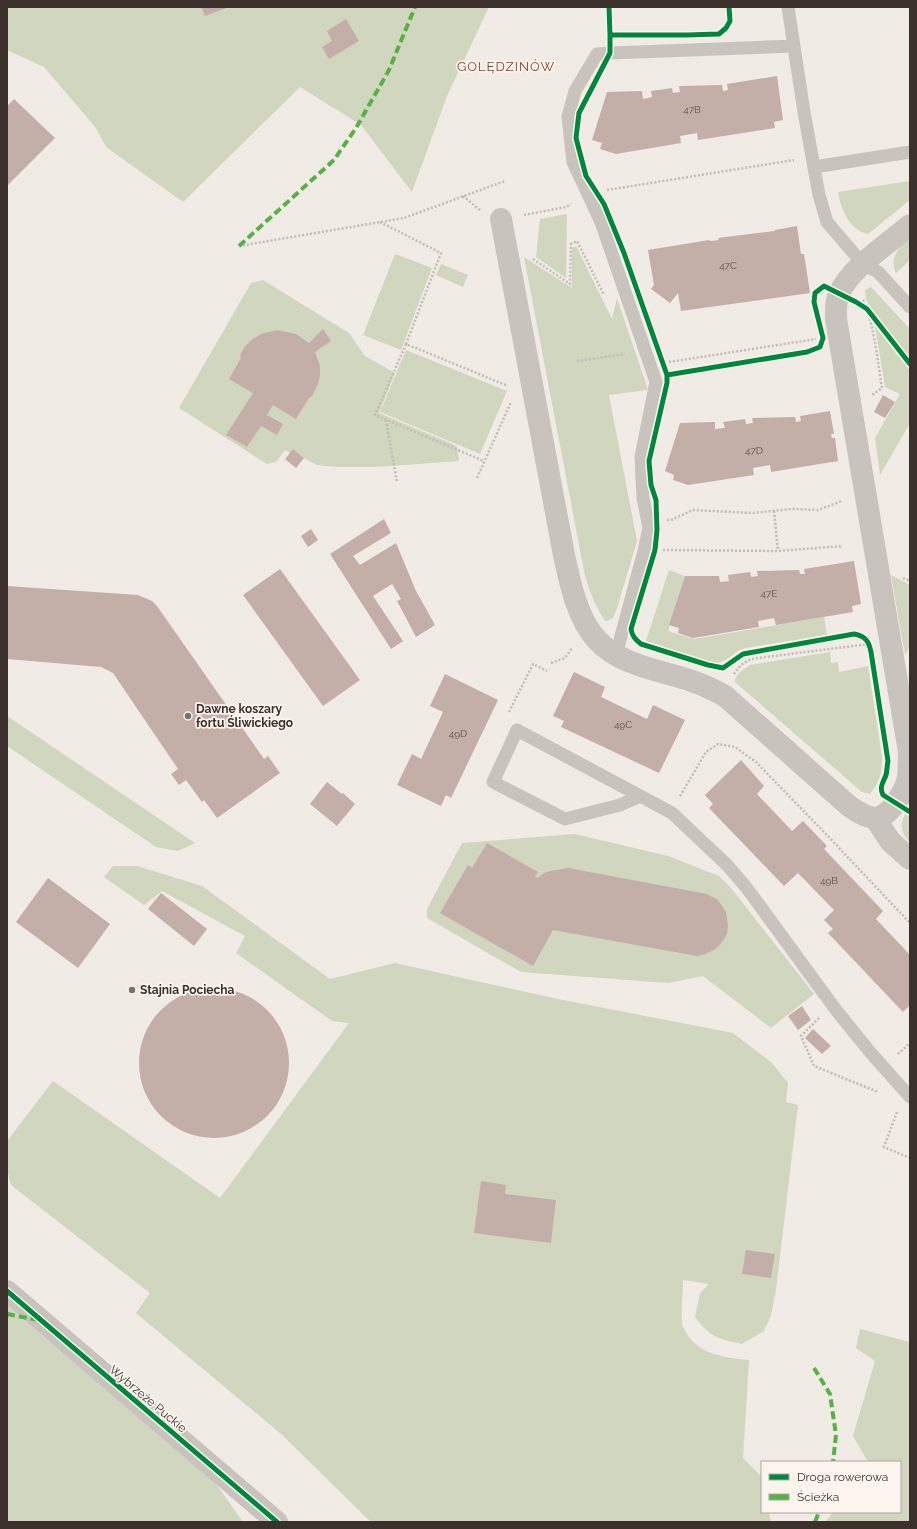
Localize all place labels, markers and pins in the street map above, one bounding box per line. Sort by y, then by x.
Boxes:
place label: Dawne koszary fortu Śliwickiego [196,702,293,730]
marker: Dawne koszary fortu Śliwickiego [183,711,193,721]
place label: Stajnia Pociecha [140,983,235,997]
marker: Stajnia Pociecha [127,985,137,995]

